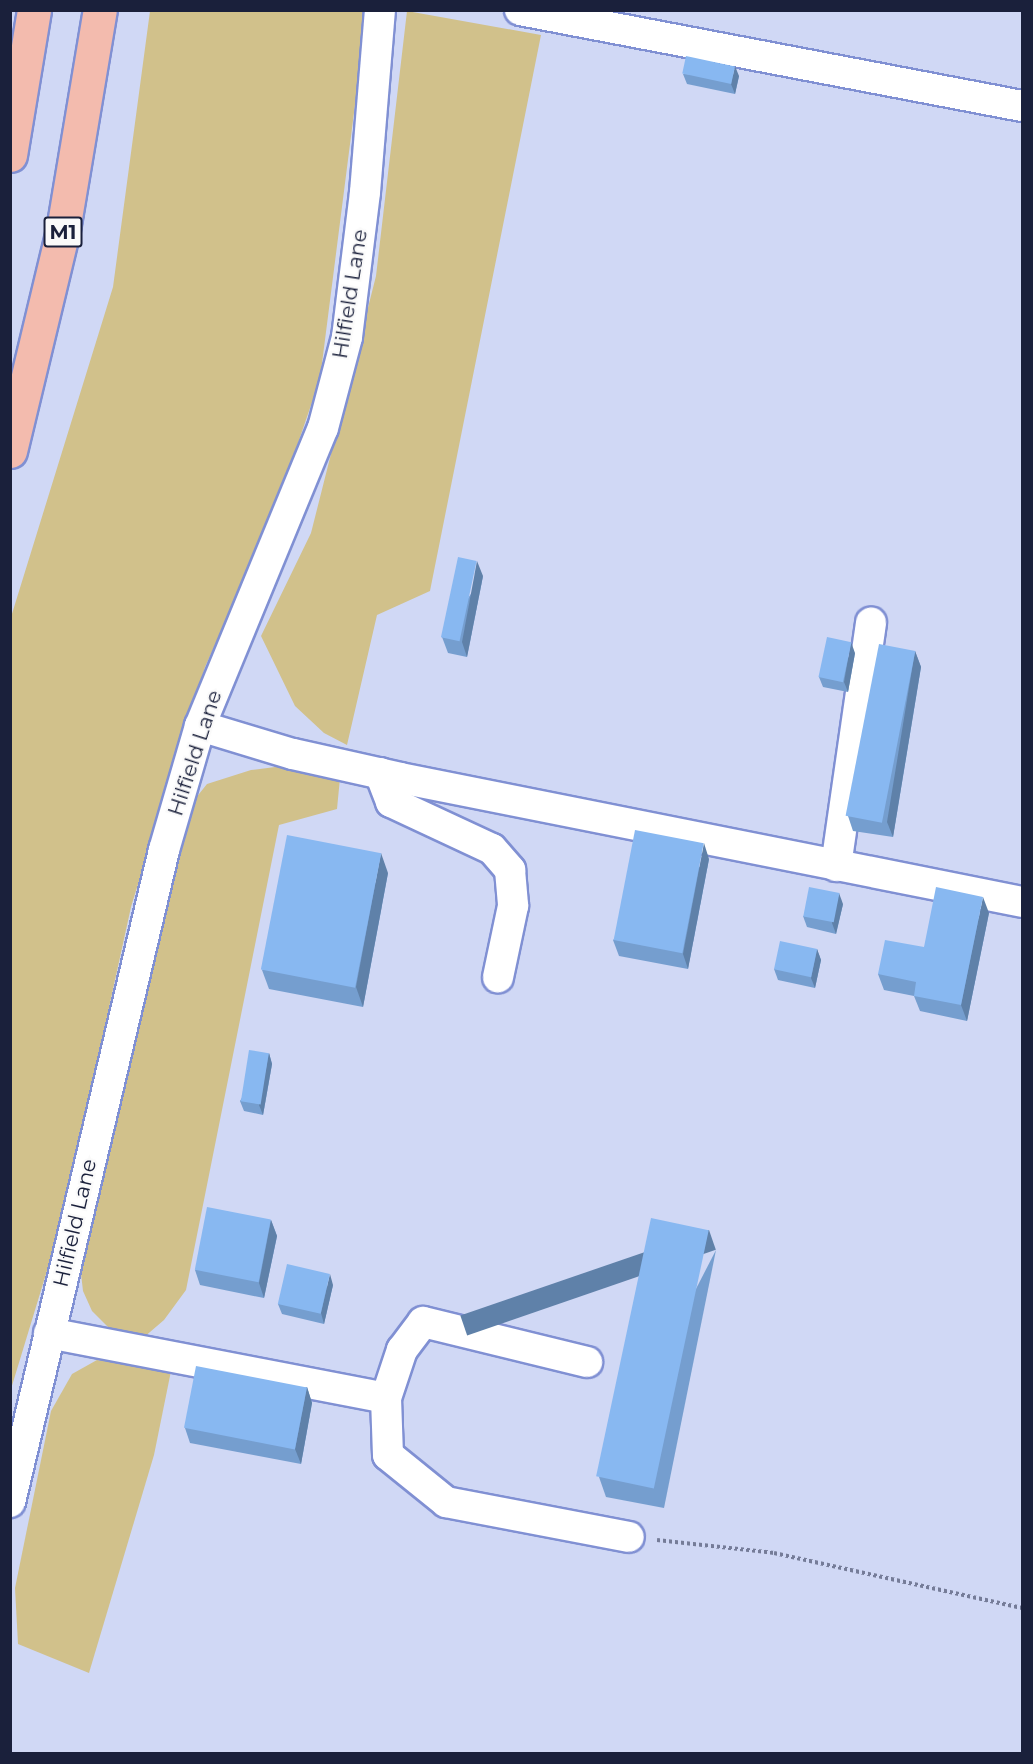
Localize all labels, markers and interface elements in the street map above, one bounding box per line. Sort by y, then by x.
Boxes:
road number: M1 [44,215,82,249]
street label: Hilfield Lane [327,227,373,361]
street label: Hilfield Lane [163,687,227,819]
street label: Hilfield Lane [48,1156,102,1290]

